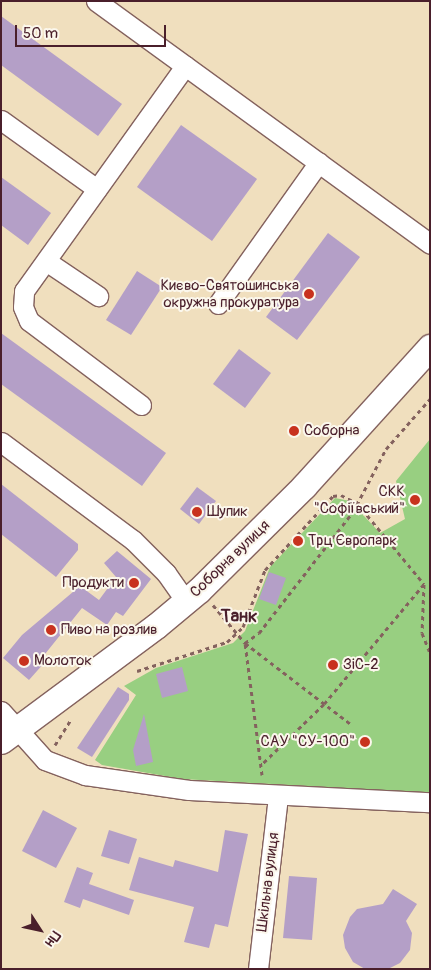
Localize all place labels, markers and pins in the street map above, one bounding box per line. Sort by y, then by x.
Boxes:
place label: Києво-Святошинська окружна прокуратура [161,276,299,311]
marker: Києво-Святошинська окружна прокуратура [303,288,315,300]
place label: Соборна [304,422,360,440]
marker: Соборна [288,425,300,437]
place label: СКК "Софіївський" [314,482,405,517]
marker: СКК "Софіївський" [409,494,421,506]
place label: Шупик [207,503,248,521]
marker: Шупик [191,506,203,518]
place label: Трц Європарк [308,532,397,550]
marker: Трц Європарк [292,535,304,547]
place label: Продукти [63,574,124,592]
marker: Продукти [128,577,140,589]
place label: Пиво на розлив [61,621,157,639]
marker: Пиво на розлив [45,624,57,636]
place label: Молоток [34,652,92,670]
marker: Молоток [18,655,30,667]
place label: ЗіС-2 [343,656,379,674]
marker: ЗіС-2 [327,659,339,671]
place label: САУ "СУ-100" [261,733,355,751]
marker: САУ "СУ-100" [359,736,371,748]

